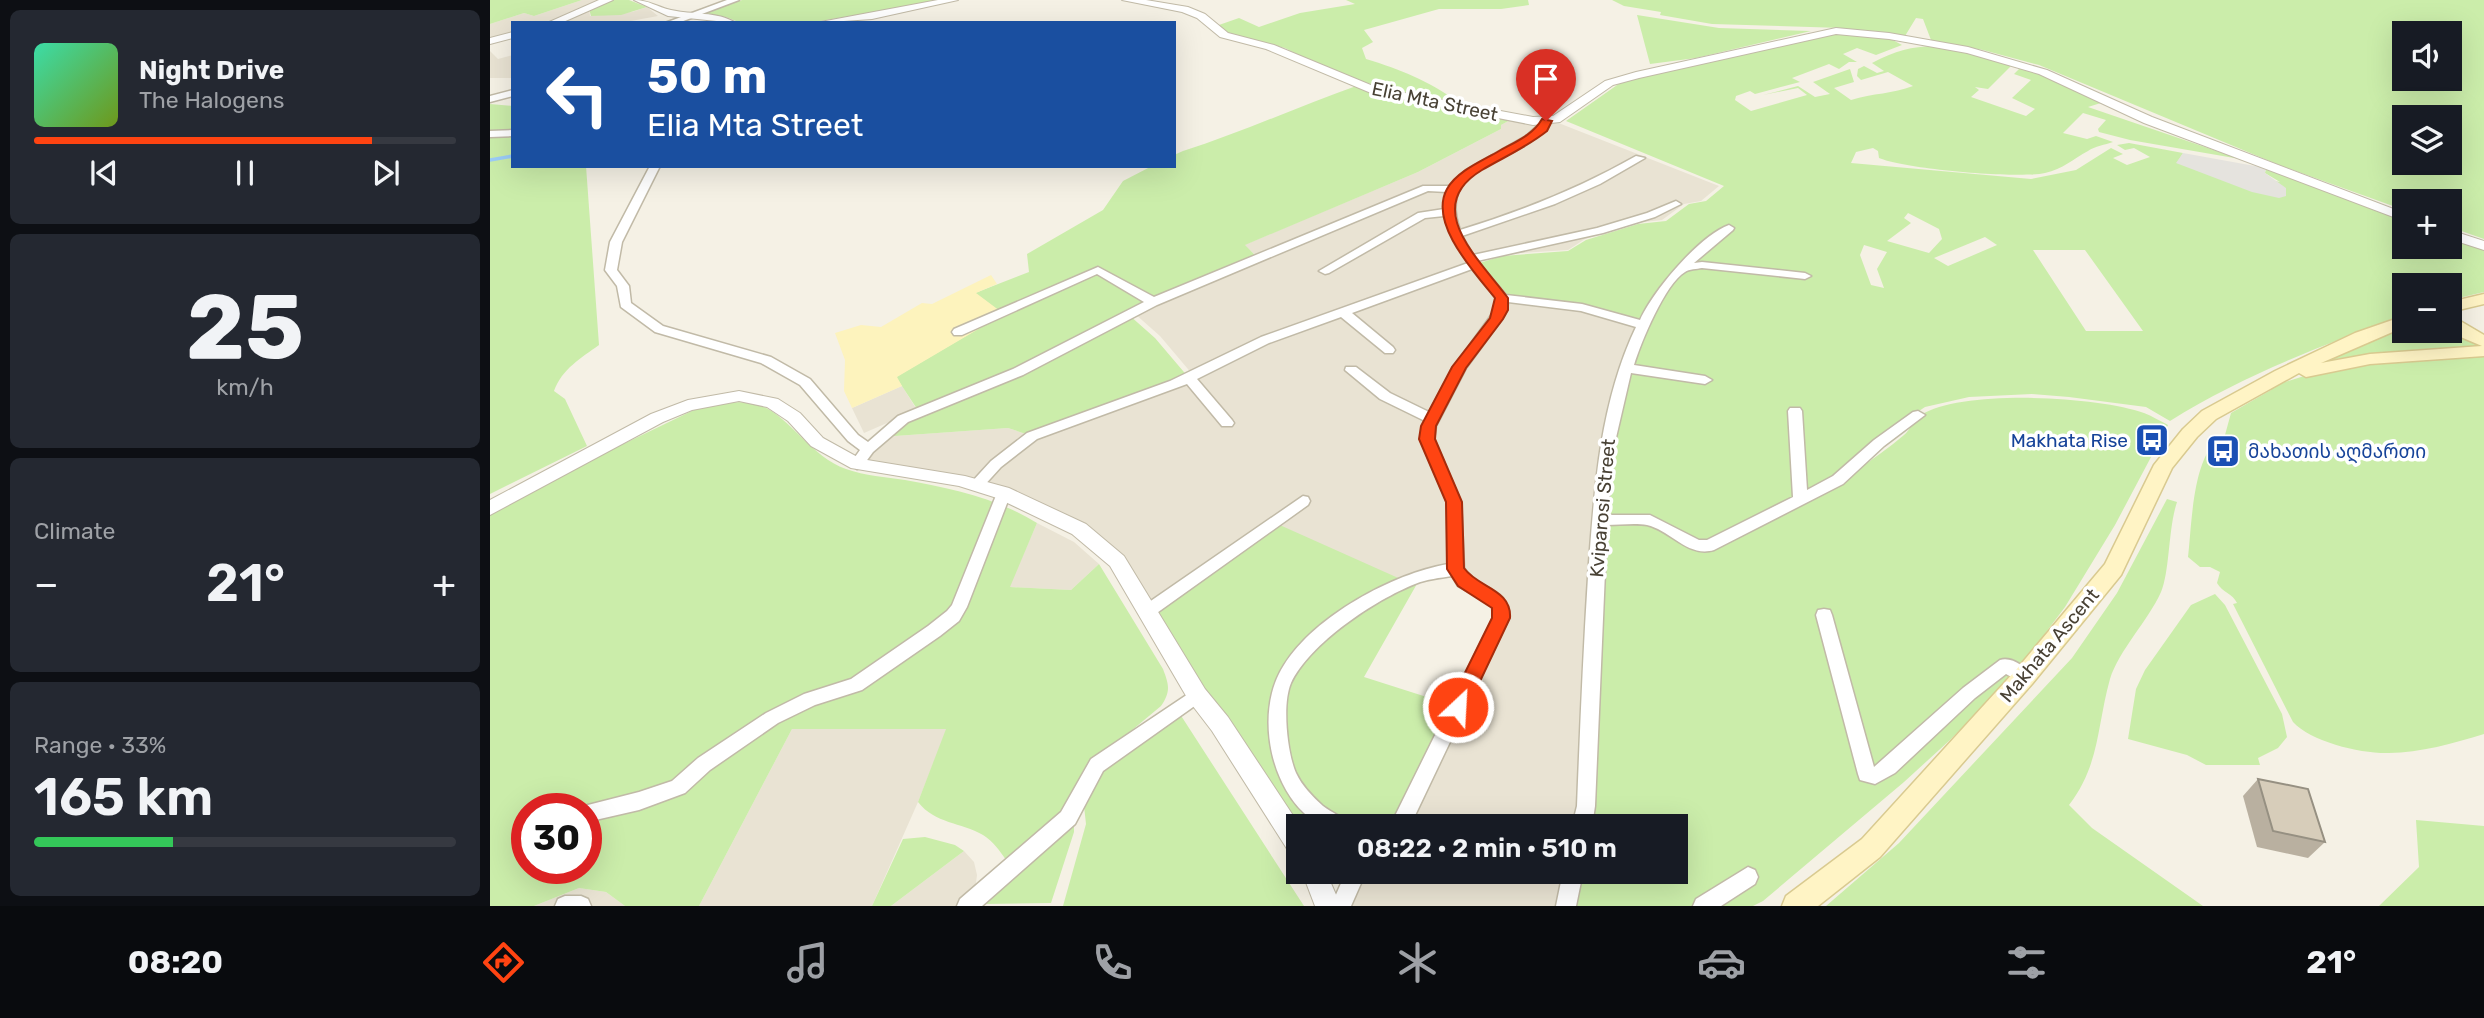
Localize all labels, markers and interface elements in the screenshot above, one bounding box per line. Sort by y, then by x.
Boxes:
map controls [2392,21,2462,343]
button: sound [2392,21,2462,91]
text: 50 m [647,47,767,105]
icon: left [532,49,623,140]
pin [1516,49,1576,121]
text: Night Drive [139,55,284,86]
icon: arrive [1527,60,1565,98]
street label: Elia Mta Street [1370,77,1501,126]
text: The Halogens [139,86,285,114]
button: layers [2392,105,2462,175]
text: Elia Mta Street [647,106,863,144]
icon: previous [85,154,123,192]
icon: pause [226,154,264,192]
icon: next [367,154,405,192]
button: + [2392,189,2462,259]
text: 25 [186,273,304,381]
button: − [2392,273,2462,343]
text: km/h [216,373,274,401]
bus stop icon: Makhata Rise [2133,421,2171,459]
place label: Makhata Rise [2011,429,2128,452]
bus stop icon: მახათის აღმართი [2204,432,2242,470]
street label: Kviparosi Street [1585,437,1620,578]
place label: მახათის აღმართი [2248,440,2426,464]
text: Climate [34,517,115,545]
text: 21° [206,552,285,614]
text: − [34,561,59,607]
text: + [432,561,456,607]
street label: Makhata Ascent [1995,583,2104,707]
position arrow [1421,670,1495,744]
text: Range · 33% [34,731,166,759]
text: 165 km [34,766,213,828]
speed limit sign: 30 [511,793,602,884]
text: 08:22 · 2 min · 510 m [1357,833,1617,864]
icon: directions [479,938,528,987]
icon: music [783,938,832,987]
icon: phone [1088,938,1137,987]
icon: climate [1393,938,1442,987]
icon: car [1697,938,1746,987]
icon: filters [2002,938,2051,987]
text: 08:20 [128,943,223,981]
text: 21° [2306,943,2356,981]

